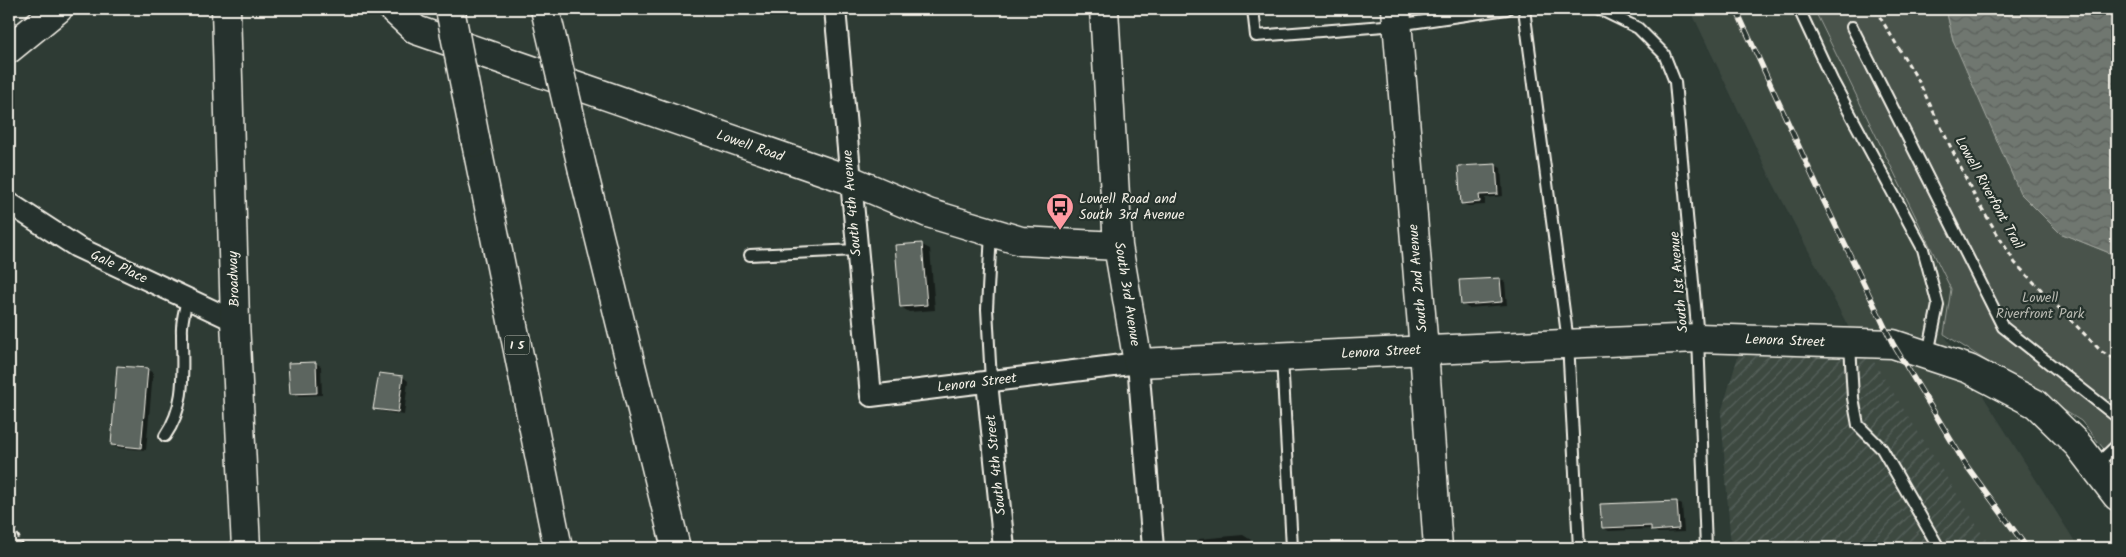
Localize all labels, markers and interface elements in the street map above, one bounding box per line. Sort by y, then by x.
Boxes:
street label: Lowell Road [713,124,788,168]
street label: Lowell Riverfont Trail [1949,133,2029,254]
street label: South 4th Avenue [836,148,868,257]
place label: Lowell Road and South 3rd Avenue [1079,188,1185,226]
bus stop icon: Lowell Road and South 3rd Avenue [1045,192,1075,231]
street label: South 2nd Avenue [1402,222,1434,333]
street label: South 1st Avenue [1664,230,1694,334]
street label: South 3rd Avenue [1108,240,1146,349]
street label: Gale Place [87,244,152,290]
street label: Broadway [222,250,246,307]
park label: Lowell Riverfront Park [1996,287,2085,325]
street label: Lenora Street [1745,329,1826,353]
road number: I 5 [504,336,530,354]
street label: Lenora Street [1340,339,1422,365]
street label: Lenora Street [936,367,1019,399]
street label: South 4th Street [980,413,1012,516]

